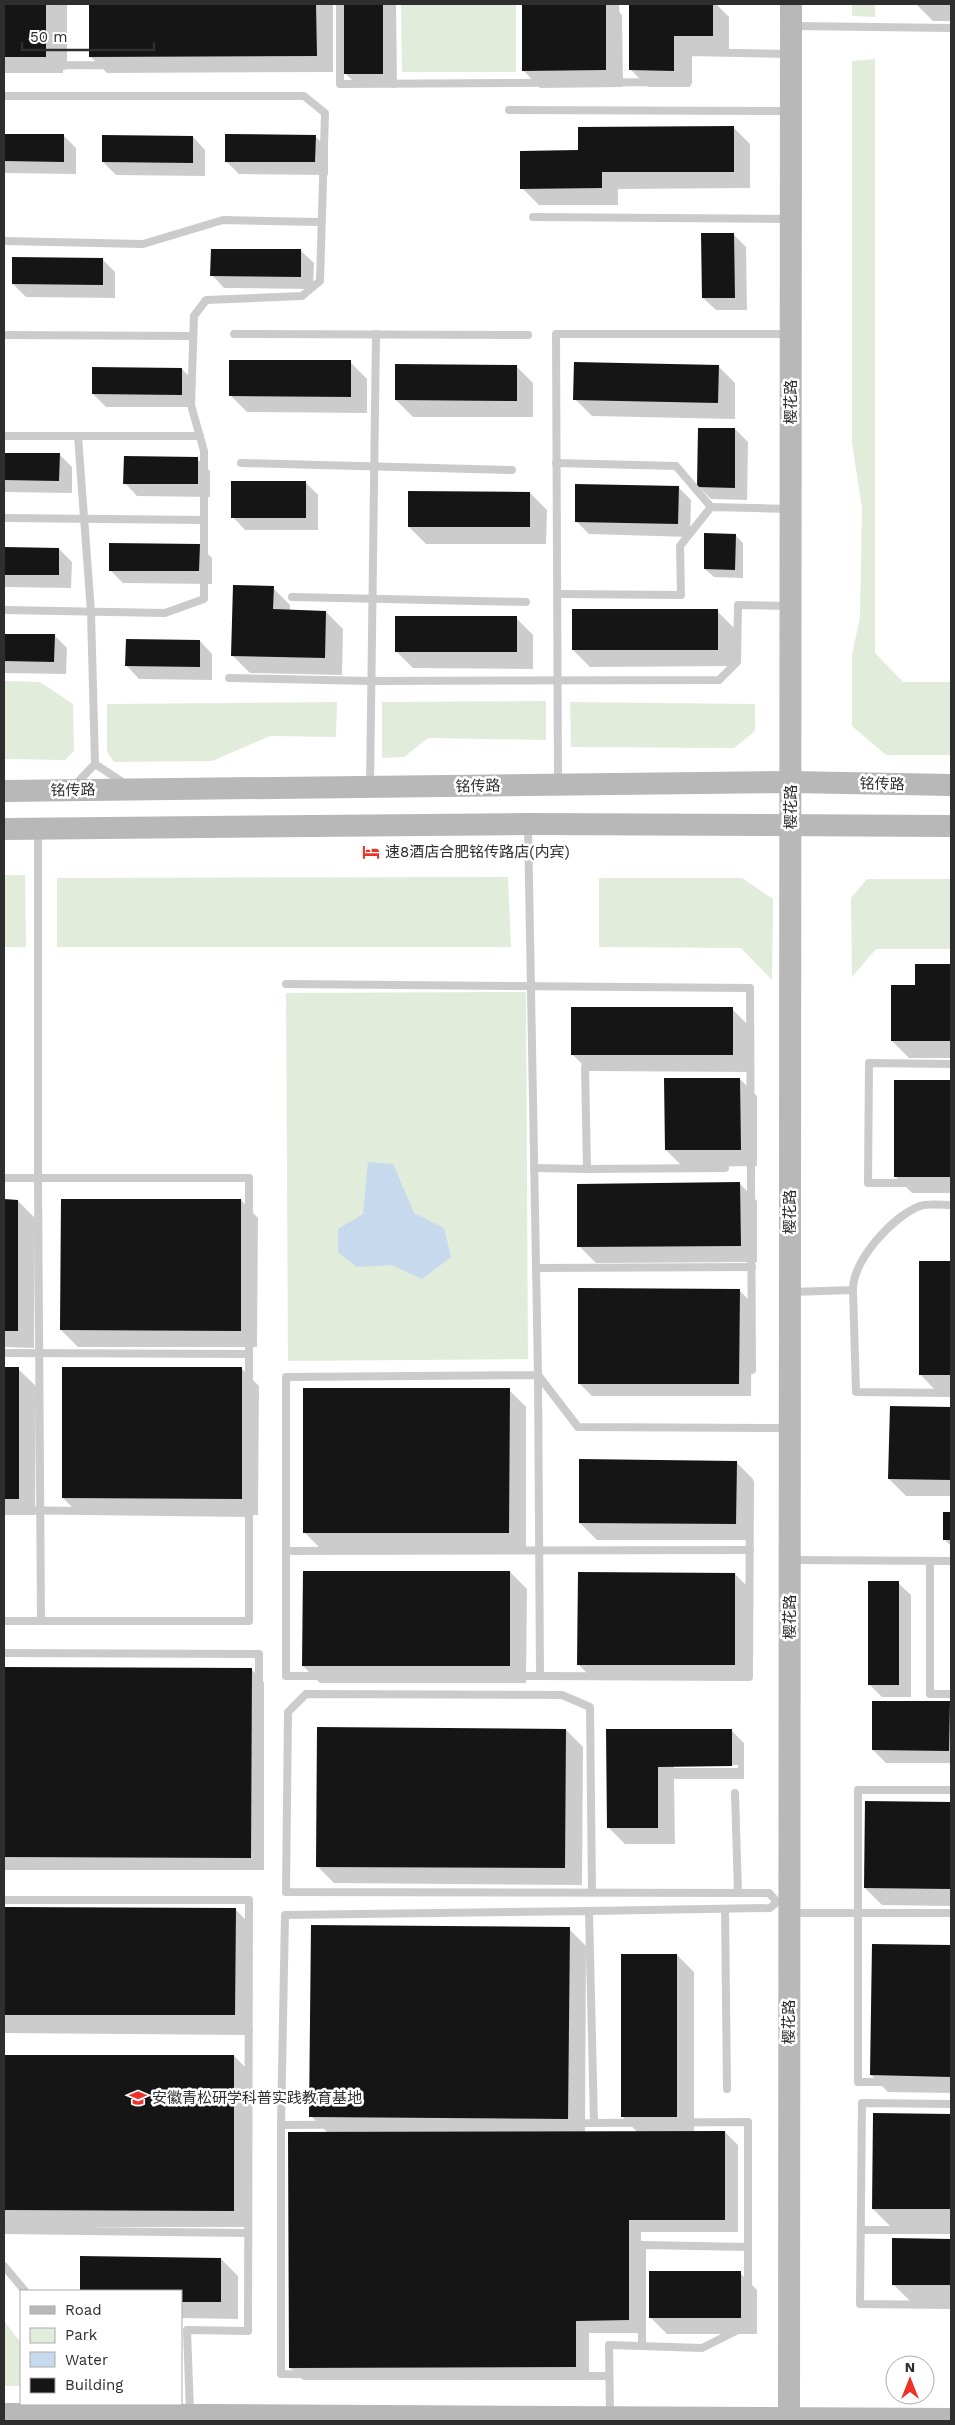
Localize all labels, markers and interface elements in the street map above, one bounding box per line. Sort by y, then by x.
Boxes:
scale bar [22,20,155,52]
text: 50 m [30,28,67,46]
street label: 樱花路 [782,379,800,425]
street label: 铭传路 [859,775,905,793]
street label: 铭传路 [455,777,501,795]
street label: 铭传路 [50,781,96,799]
street label: 樱花路 [782,784,800,830]
hotel icon: 速8酒店合肥铭传路店(内宾) [361,842,381,862]
place label: 速8酒店合肥铭传路店(内宾) [385,843,570,861]
street label: 樱花路 [781,1189,799,1235]
street label: 樱花路 [781,1594,799,1640]
street label: 樱花路 [780,1999,798,2045]
school or university icon: 安徽青松研学科普实践教育基地 [128,2088,148,2108]
place label: 安徽青松研学科普实践教育基地 [152,2089,362,2107]
legend [20,2290,182,2405]
text: Road [65,2301,102,2319]
text: Park [65,2326,98,2344]
text: Water [65,2351,108,2369]
north arrow [885,2355,935,2405]
text: N [905,2359,915,2375]
text: Building [65,2376,123,2394]

